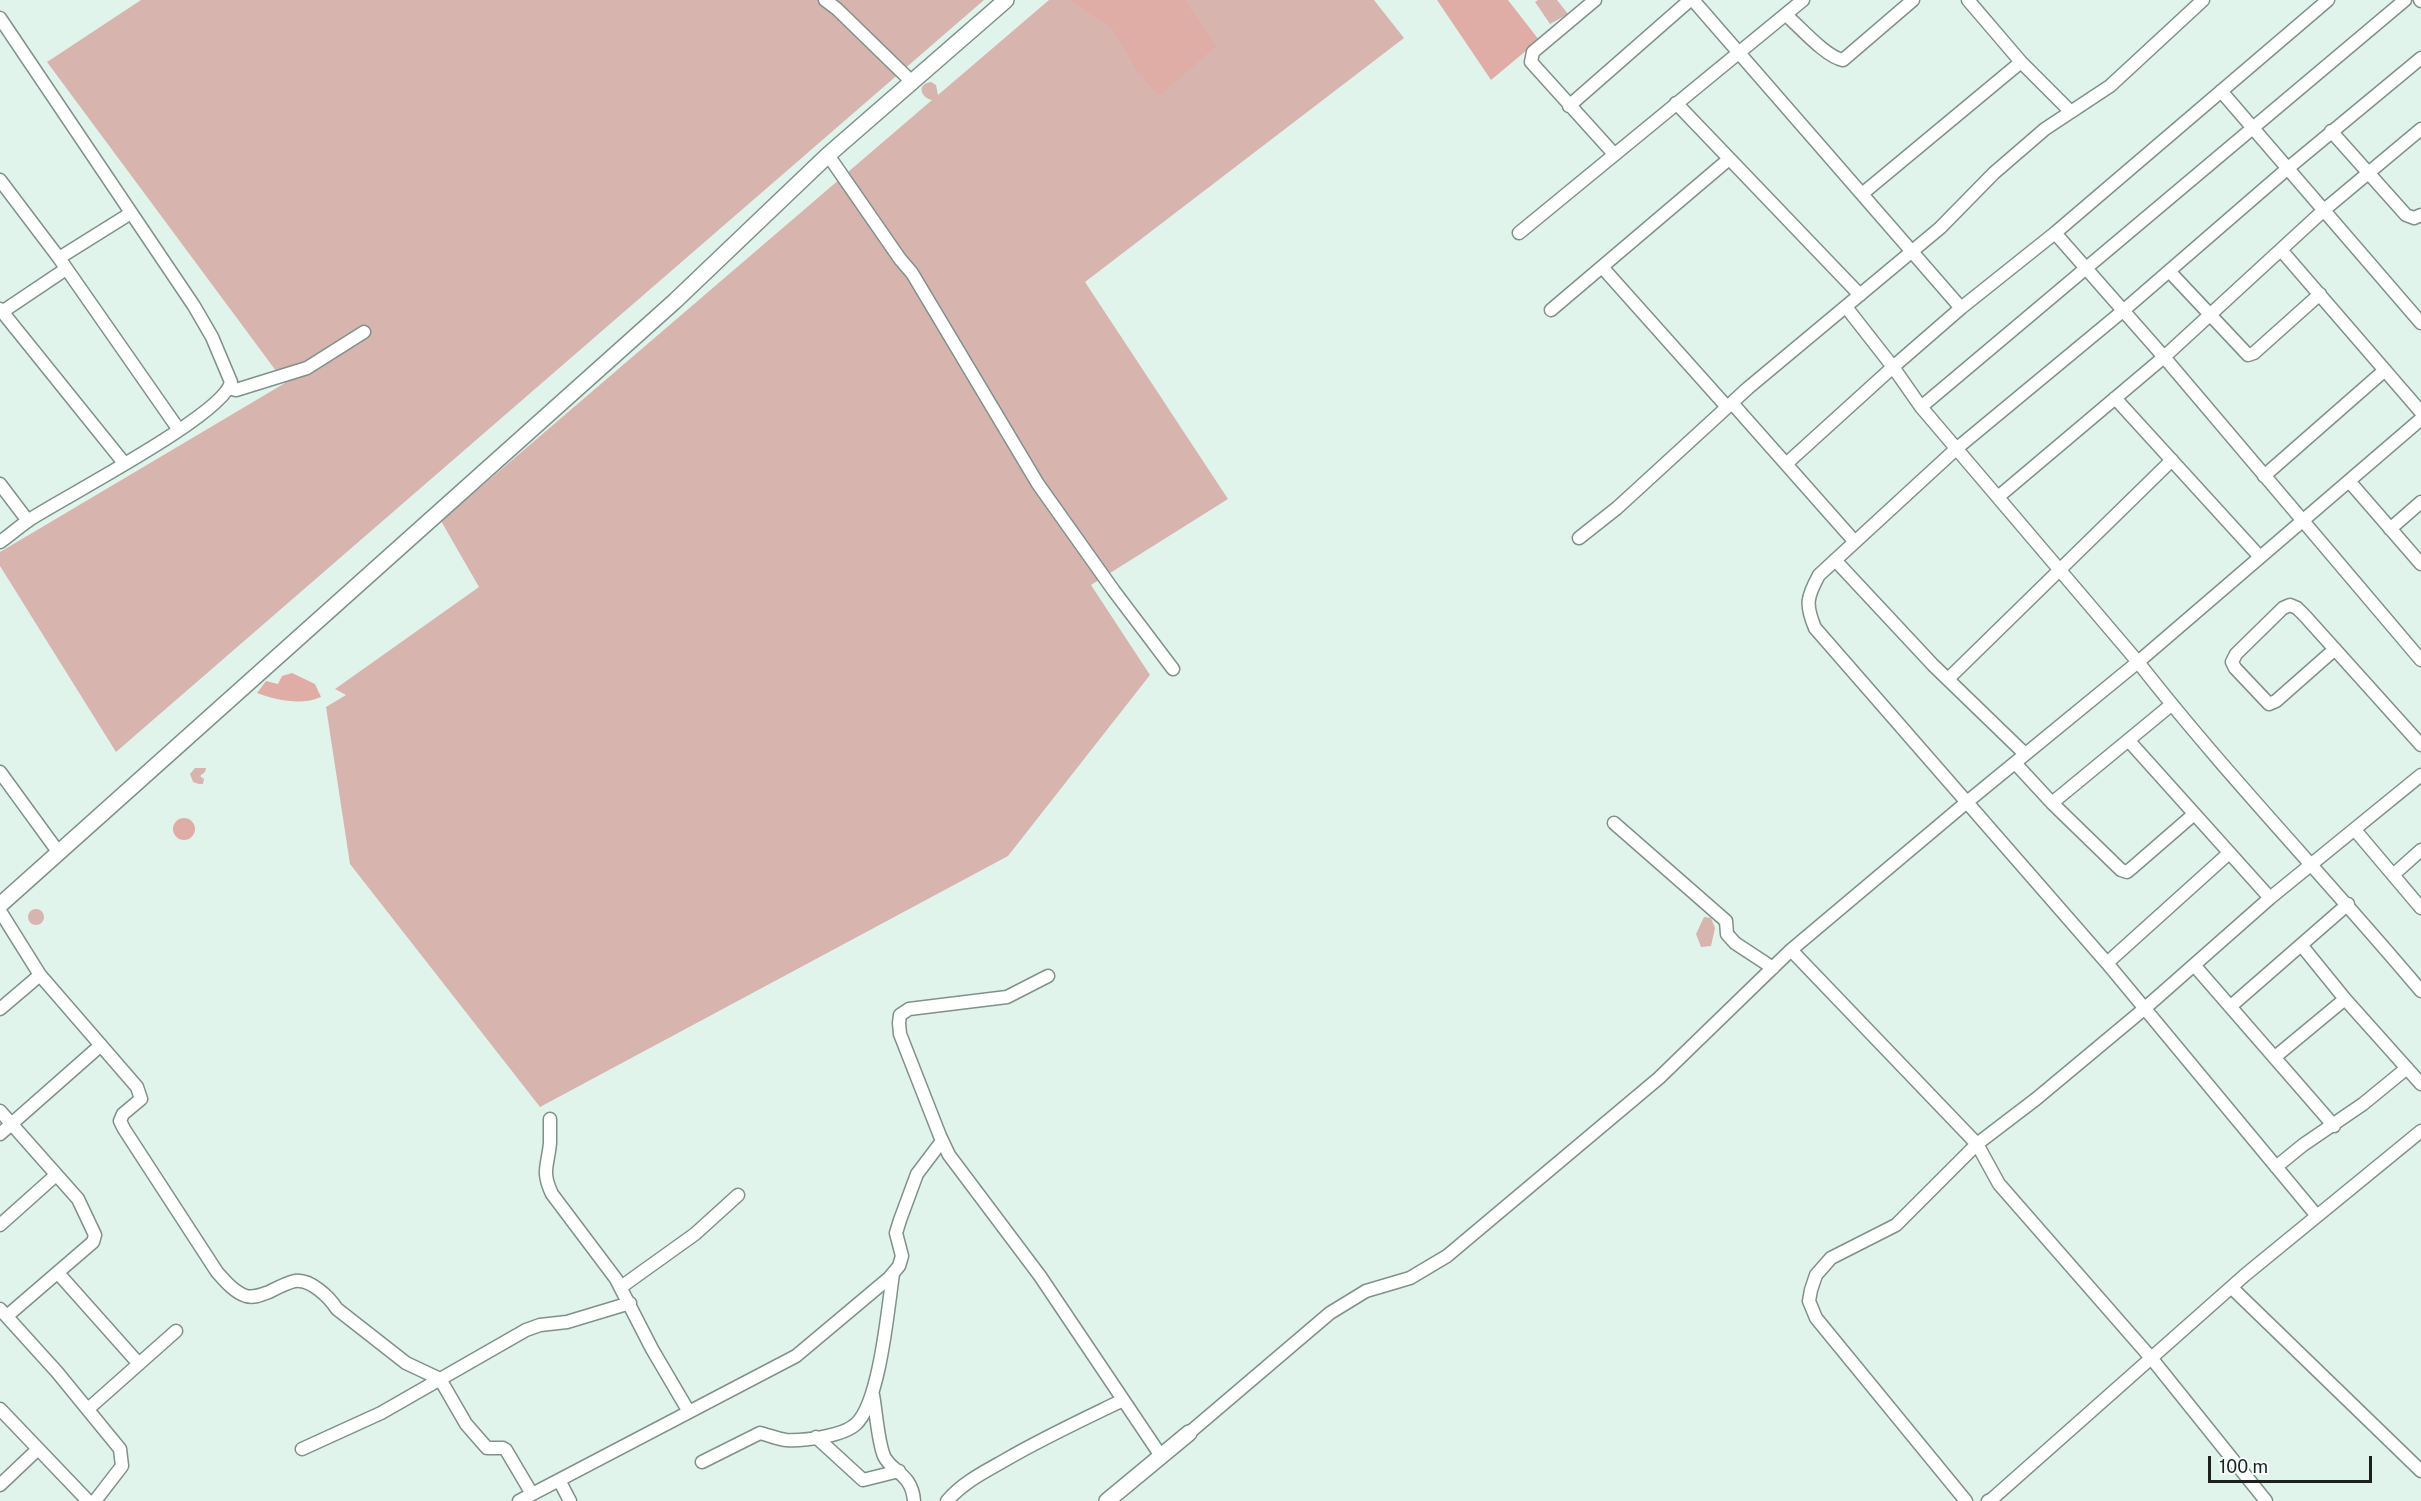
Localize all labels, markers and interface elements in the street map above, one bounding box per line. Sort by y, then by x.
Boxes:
scale bar [2211,1444,2374,1482]
text: 100 m [2219,1456,2268,1477]

